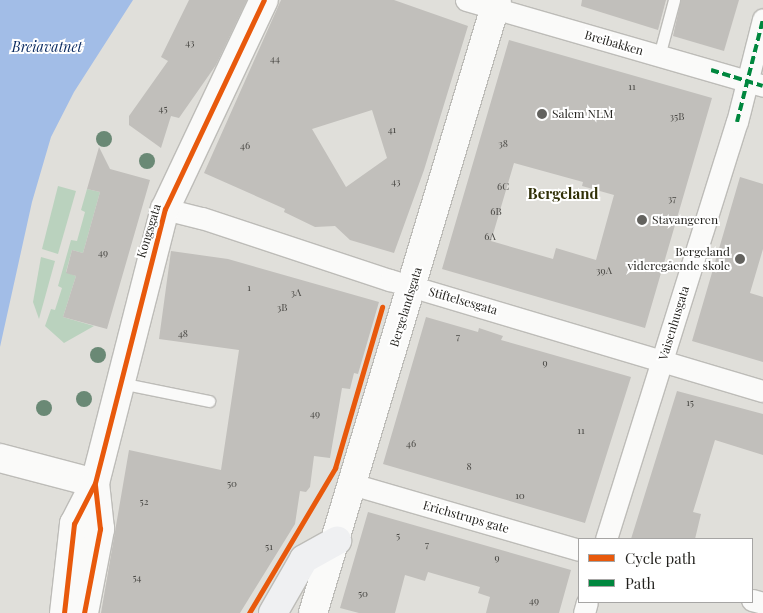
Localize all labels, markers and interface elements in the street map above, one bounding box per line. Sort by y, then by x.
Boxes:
street label: Breibakken [583,28,645,58]
house number: 43 [185,37,195,49]
water label: Breiavatnet [12,39,82,55]
house number: 44 [270,53,280,65]
house number: 11 [628,81,636,93]
house number: 45 [158,103,168,115]
place label: Salem NLM [552,107,613,121]
marker: Salem NLM [536,108,548,120]
house number: 35B [670,111,684,123]
house number: 41 [388,124,396,136]
house number: 38 [498,138,508,150]
house number: 46 [240,140,250,152]
house number: 43 [391,176,401,188]
house number: 6C [497,181,509,193]
district label: Bergeland [528,185,598,203]
house number: 37 [668,193,676,205]
street label: Kongsgata [134,202,164,260]
house number: 6B [490,206,502,218]
place label: Stavangeren [652,213,718,227]
marker: Stavangeren [636,214,648,226]
house number: 6A [484,231,496,243]
place label: Bergeland videregående skole [627,245,730,273]
house number: 49 [98,247,108,259]
marker: Bergeland videregående skole [734,253,746,265]
street label: Bergelandsgata [387,265,425,349]
house number: 39A [596,265,612,277]
house number: 1 [247,282,251,294]
street label: Stiftelsesgata [427,284,499,318]
street label: Vaisenhusgata [656,284,692,362]
house number: 3A [291,287,301,299]
house number: 3B [277,302,287,314]
house number: 48 [178,328,188,340]
house number: 7 [456,331,460,343]
house number: 9 [542,357,548,369]
house number: 15 [686,397,694,409]
house number: 49 [310,408,320,420]
house number: 11 [577,425,585,437]
house number: 46 [406,438,416,450]
house number: 8 [466,461,472,473]
house number: 50 [227,478,237,490]
house number: 10 [515,490,525,502]
house number: 52 [140,496,148,508]
street label: Erichstrups gate [421,498,511,536]
house number: 5 [396,530,400,542]
legend [578,538,753,603]
house number: 7 [425,539,429,551]
house number: 51 [265,541,273,553]
text: Cycle path [625,548,696,568]
house number: 9 [494,552,500,564]
house number: 54 [132,572,142,584]
text: Path [625,573,655,593]
house number: 50 [358,588,368,600]
house number: 49 [529,595,539,607]

